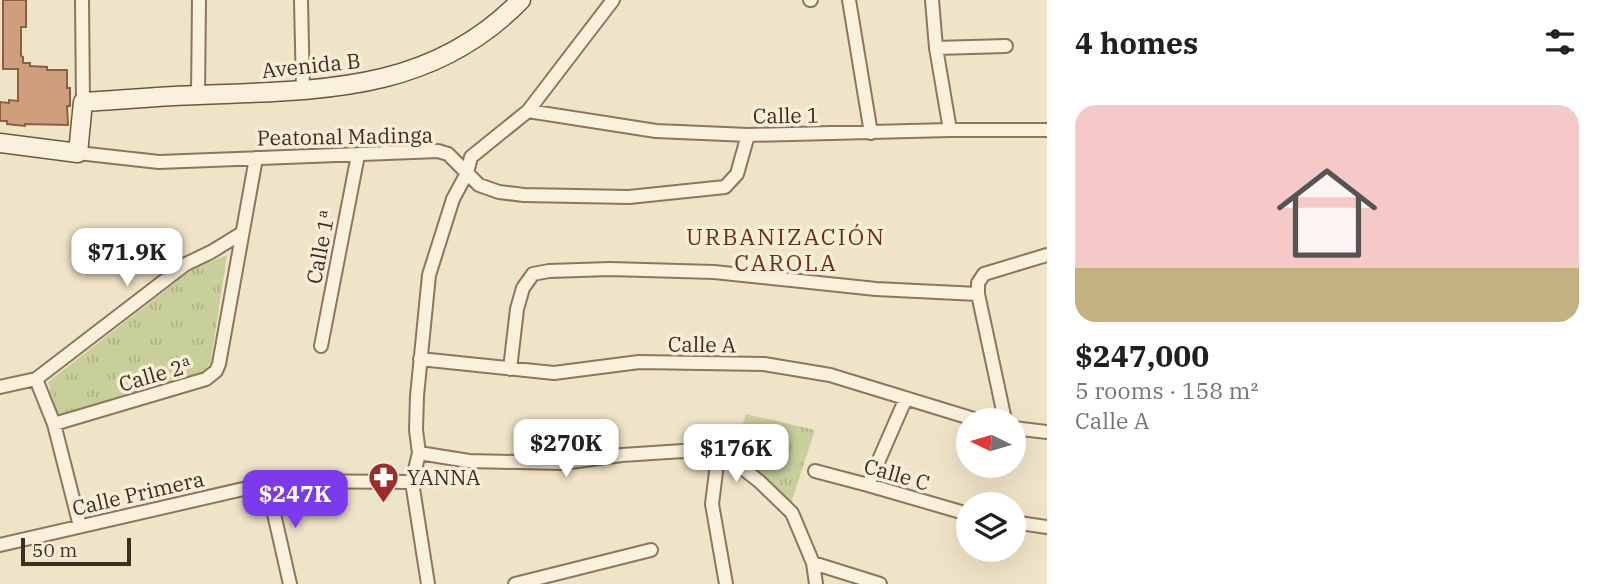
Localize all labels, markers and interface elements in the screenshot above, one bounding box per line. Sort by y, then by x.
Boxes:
text: 4 homes [1075,23,1198,62]
icon: filters [1541,23,1579,61]
street label: Avenida B [260,46,362,84]
street label: Calle 1 [753,100,819,130]
street label: Peatonal Madinga [257,120,433,152]
icon: home [1264,150,1390,276]
street label: Calle 1ª [299,208,341,286]
district label: URBANIZACIÓN CAROLA [686,221,886,277]
pin: $71.9K [70,229,184,288]
text: $71.9K [87,236,167,266]
street label: Calle A [668,329,737,359]
text: $247,000 [1075,336,1209,375]
street label: Calle 2ª [115,350,195,398]
text: 5 rooms · 158 m² [1075,375,1258,405]
text: Calle A [1075,405,1150,435]
north arrow [956,408,1026,478]
map controls [956,408,1026,562]
pin: $270K [517,420,615,479]
pin: $176K [687,424,785,484]
text: $270K [530,427,602,457]
text: $176K [700,432,772,462]
street label: Calle C [861,451,933,497]
pharmacy icon: YANNA [367,460,401,504]
place label: YANNA [407,463,481,491]
street label: Calle Primera [69,464,207,522]
pin: $247K [246,470,344,530]
text: $247K [259,478,331,508]
button: layers [956,492,1026,562]
scale bar [21,535,131,567]
text: 50 m [32,538,77,562]

